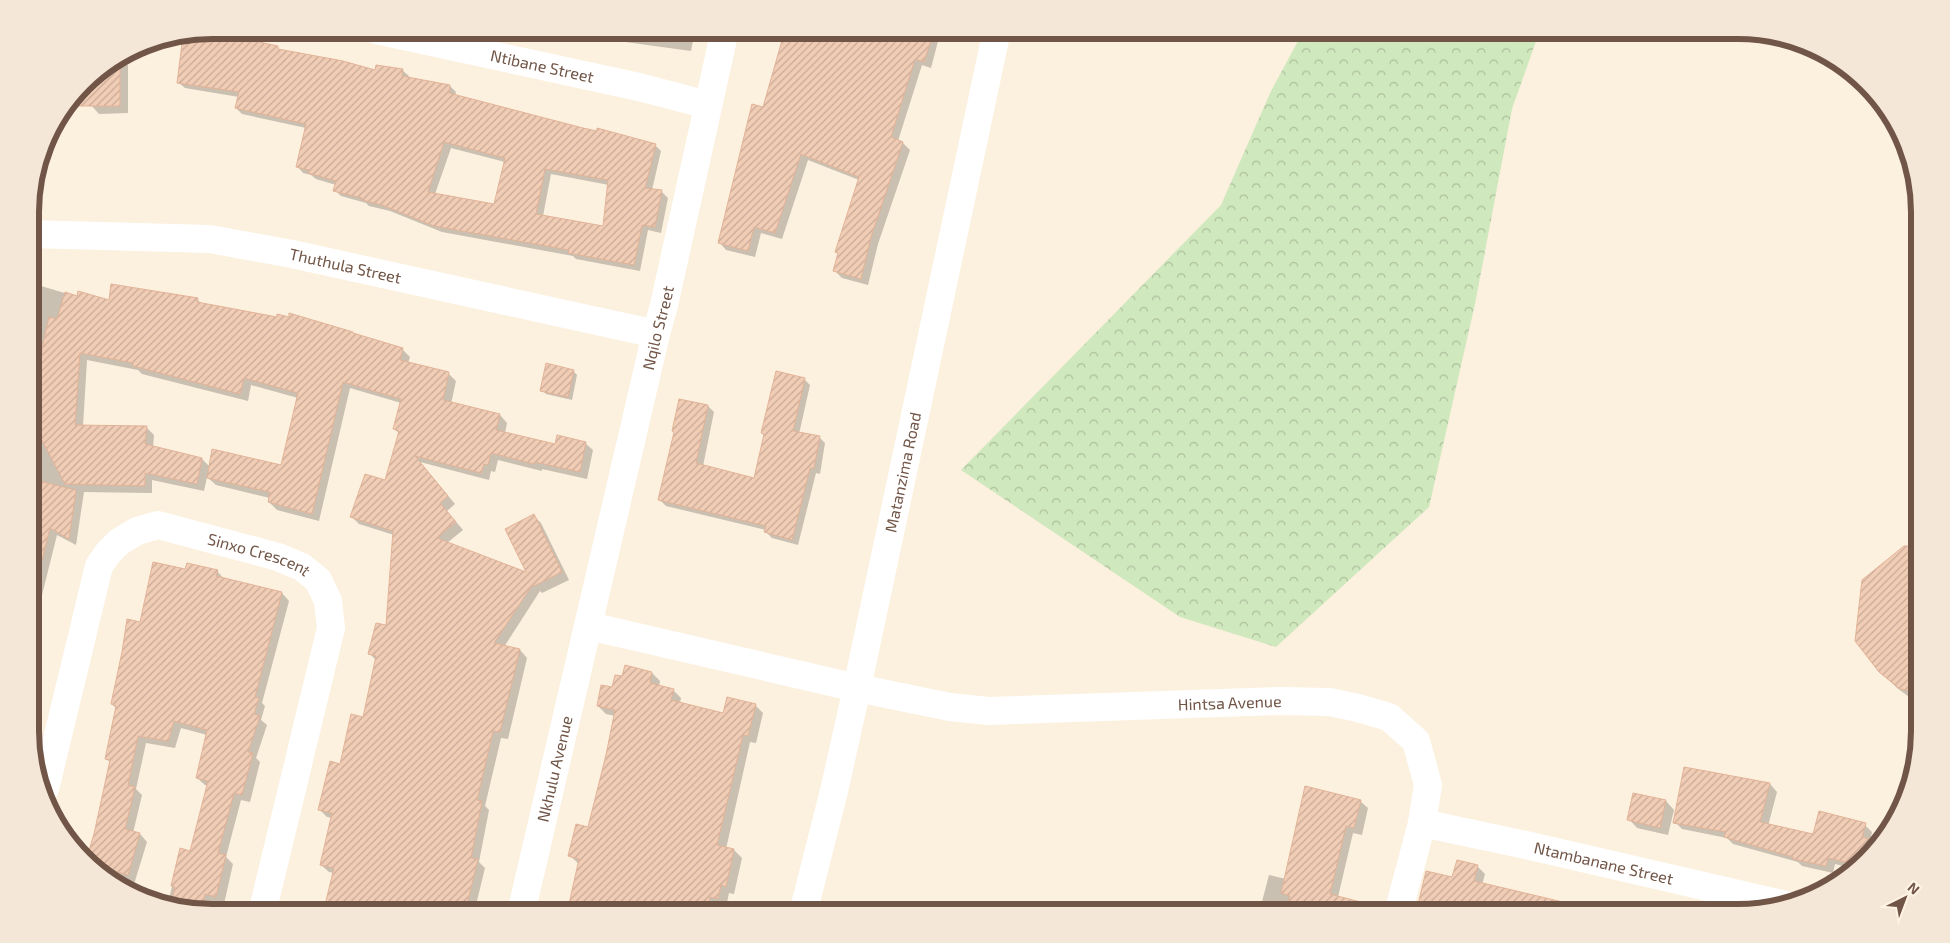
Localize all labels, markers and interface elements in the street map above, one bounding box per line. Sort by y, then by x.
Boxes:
street label: Ntibane Street [489,45,596,86]
street label: Thuthula Street [288,244,403,287]
street label: Nqilo Street [638,284,677,372]
street label: Matanzima Road [880,410,924,534]
street label: Sinxo Crescent [206,529,315,579]
street label: Hintsa Avenue [1177,691,1282,713]
street label: Nkhulu Avenue [533,714,576,824]
street label: Ntambanane Street [1532,837,1675,888]
north arrow [1880,873,1930,923]
text: N [1905,878,1923,898]

